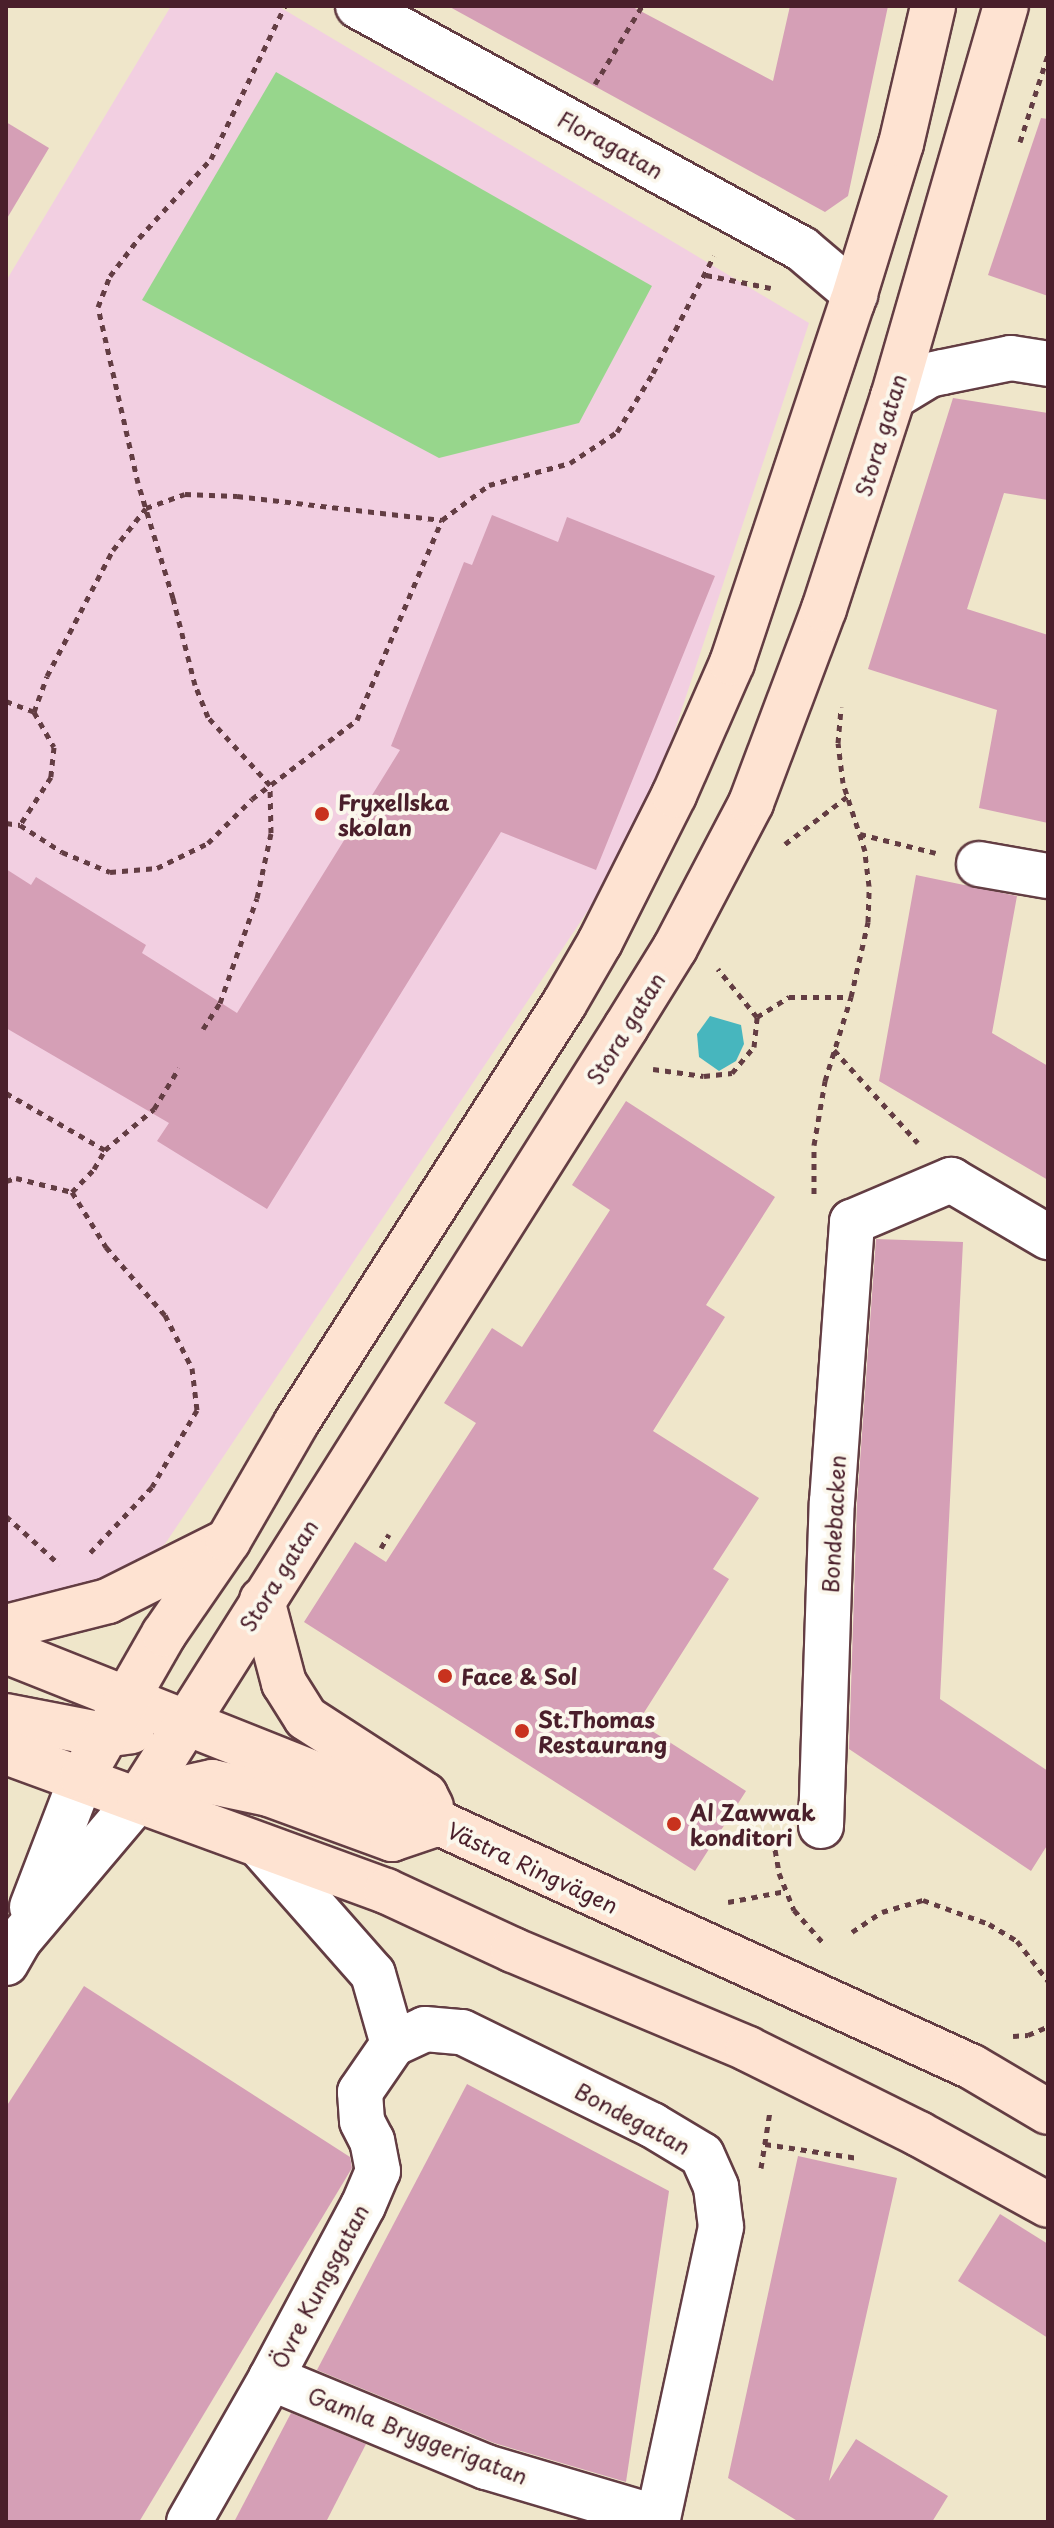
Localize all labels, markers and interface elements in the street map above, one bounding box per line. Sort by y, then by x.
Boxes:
street label: Floragatan [554,104,668,184]
street label: Stora gatan [849,371,911,499]
place label: Fryxellska skolan [338,788,449,840]
marker: Fryxellska skolan [313,805,331,823]
street label: Stora gatan [580,967,670,1089]
street label: Bondebacken [816,1454,850,1594]
street label: Stora gatan [233,1514,323,1636]
place label: Face & Sol [461,1663,578,1689]
marker: Face & Sol [436,1667,454,1685]
place label: St.Thomas Restaurang [538,1705,667,1756]
marker: St.Thomas Restaurang [513,1722,531,1740]
place label: Al Zawwak konditori [690,1798,817,1850]
marker: Al Zawwak konditori [665,1815,683,1833]
street label: Västra Ringvägen [443,1816,623,1918]
street label: Bondegatan [571,2077,695,2159]
street label: Övre Kungsgatan [265,2200,373,2372]
street label: Gamla Bryggerigatan [305,2381,531,2489]

